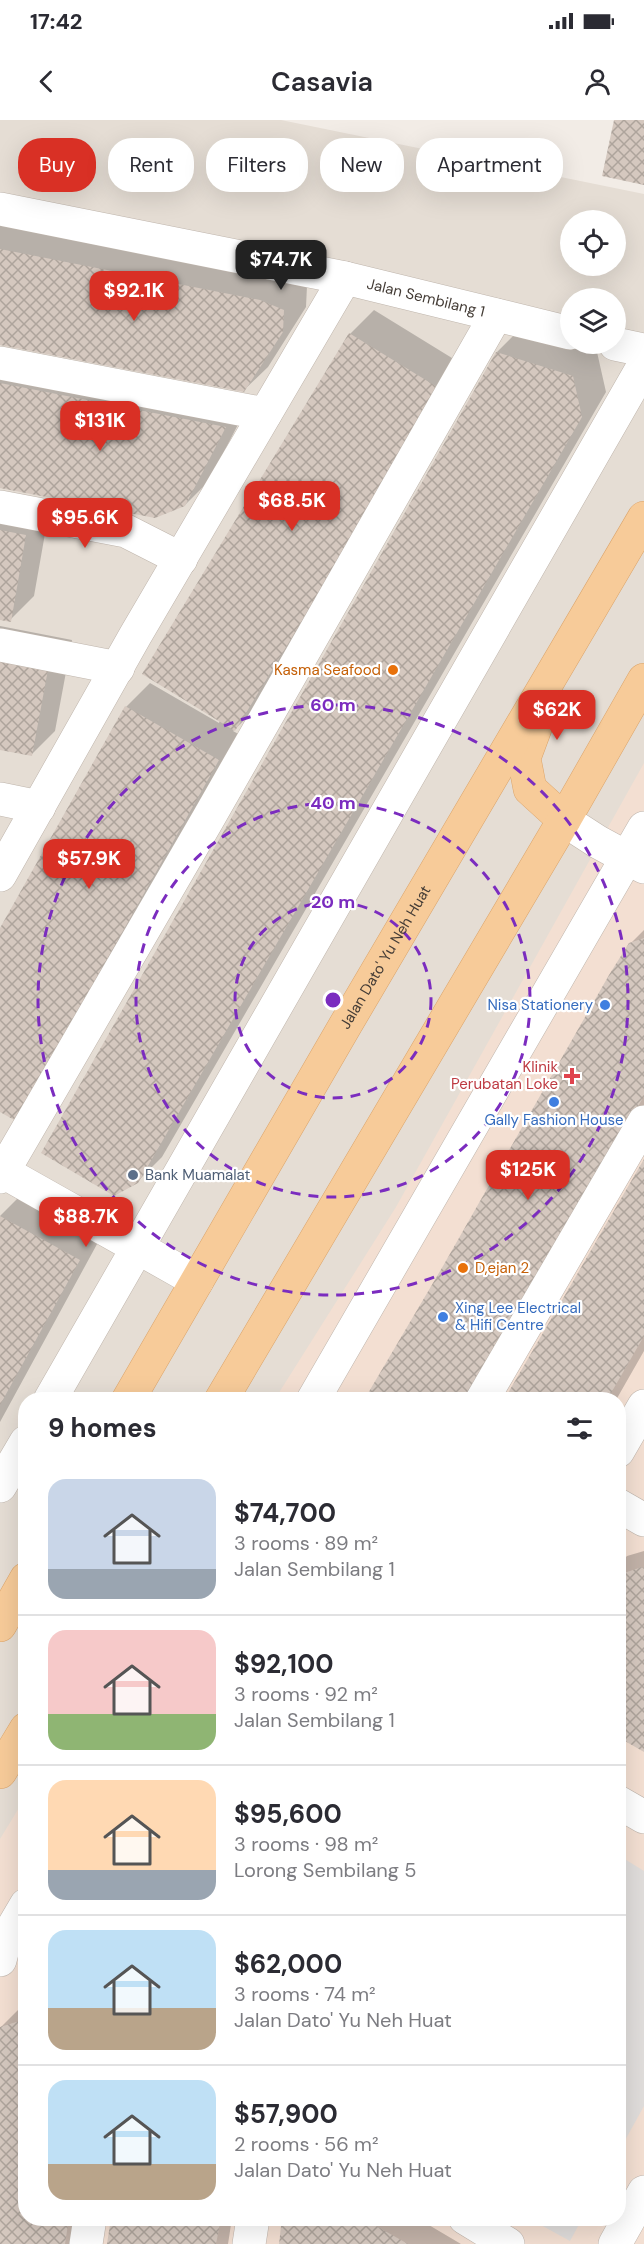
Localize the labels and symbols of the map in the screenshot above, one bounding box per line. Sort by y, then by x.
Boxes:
pin: $74.7K [232,240,330,291]
pin: $92.1K [85,271,183,322]
street label: Jalan Sembilang 1 [365,274,487,322]
pin: $131K [58,401,142,452]
pin: $68.5K [243,481,341,532]
pin: $95.6K [36,498,134,549]
place label: Kasma Seafood [274,660,381,680]
marker: Kasma Seafood [386,663,400,677]
pin: $62K [521,690,593,741]
text: 60 m [310,693,356,717]
text: 40 m [310,791,356,815]
pin: $57.9K [40,839,138,890]
street label: Jalan Dato' Yu Neh Huat [335,882,435,1033]
text: 20 m [311,890,355,914]
centre of rings [323,990,343,1010]
place label: Nisa Stationery [487,995,594,1015]
marker: Nisa Stationery [598,998,612,1012]
place label: Klinik Perubatan Loke [451,1057,558,1094]
marker: Klinik Perubatan Loke [563,1067,581,1085]
marker: Gally Fashion House [547,1095,561,1109]
place label: Gally Fashion House [484,1110,624,1130]
pin: $125K [486,1150,570,1201]
place label: Bank Muamalat [145,1165,251,1185]
marker: Bank Muamalat [126,1168,140,1182]
pin: $88.7K [37,1197,135,1248]
place label: D,ejan 2 [475,1258,529,1278]
marker: D,ejan 2 [456,1261,470,1275]
place label: Xing Lee Electrical & Hifi Centre [455,1298,581,1335]
marker: Xing Lee Electrical & Hifi Centre [436,1310,450,1324]

